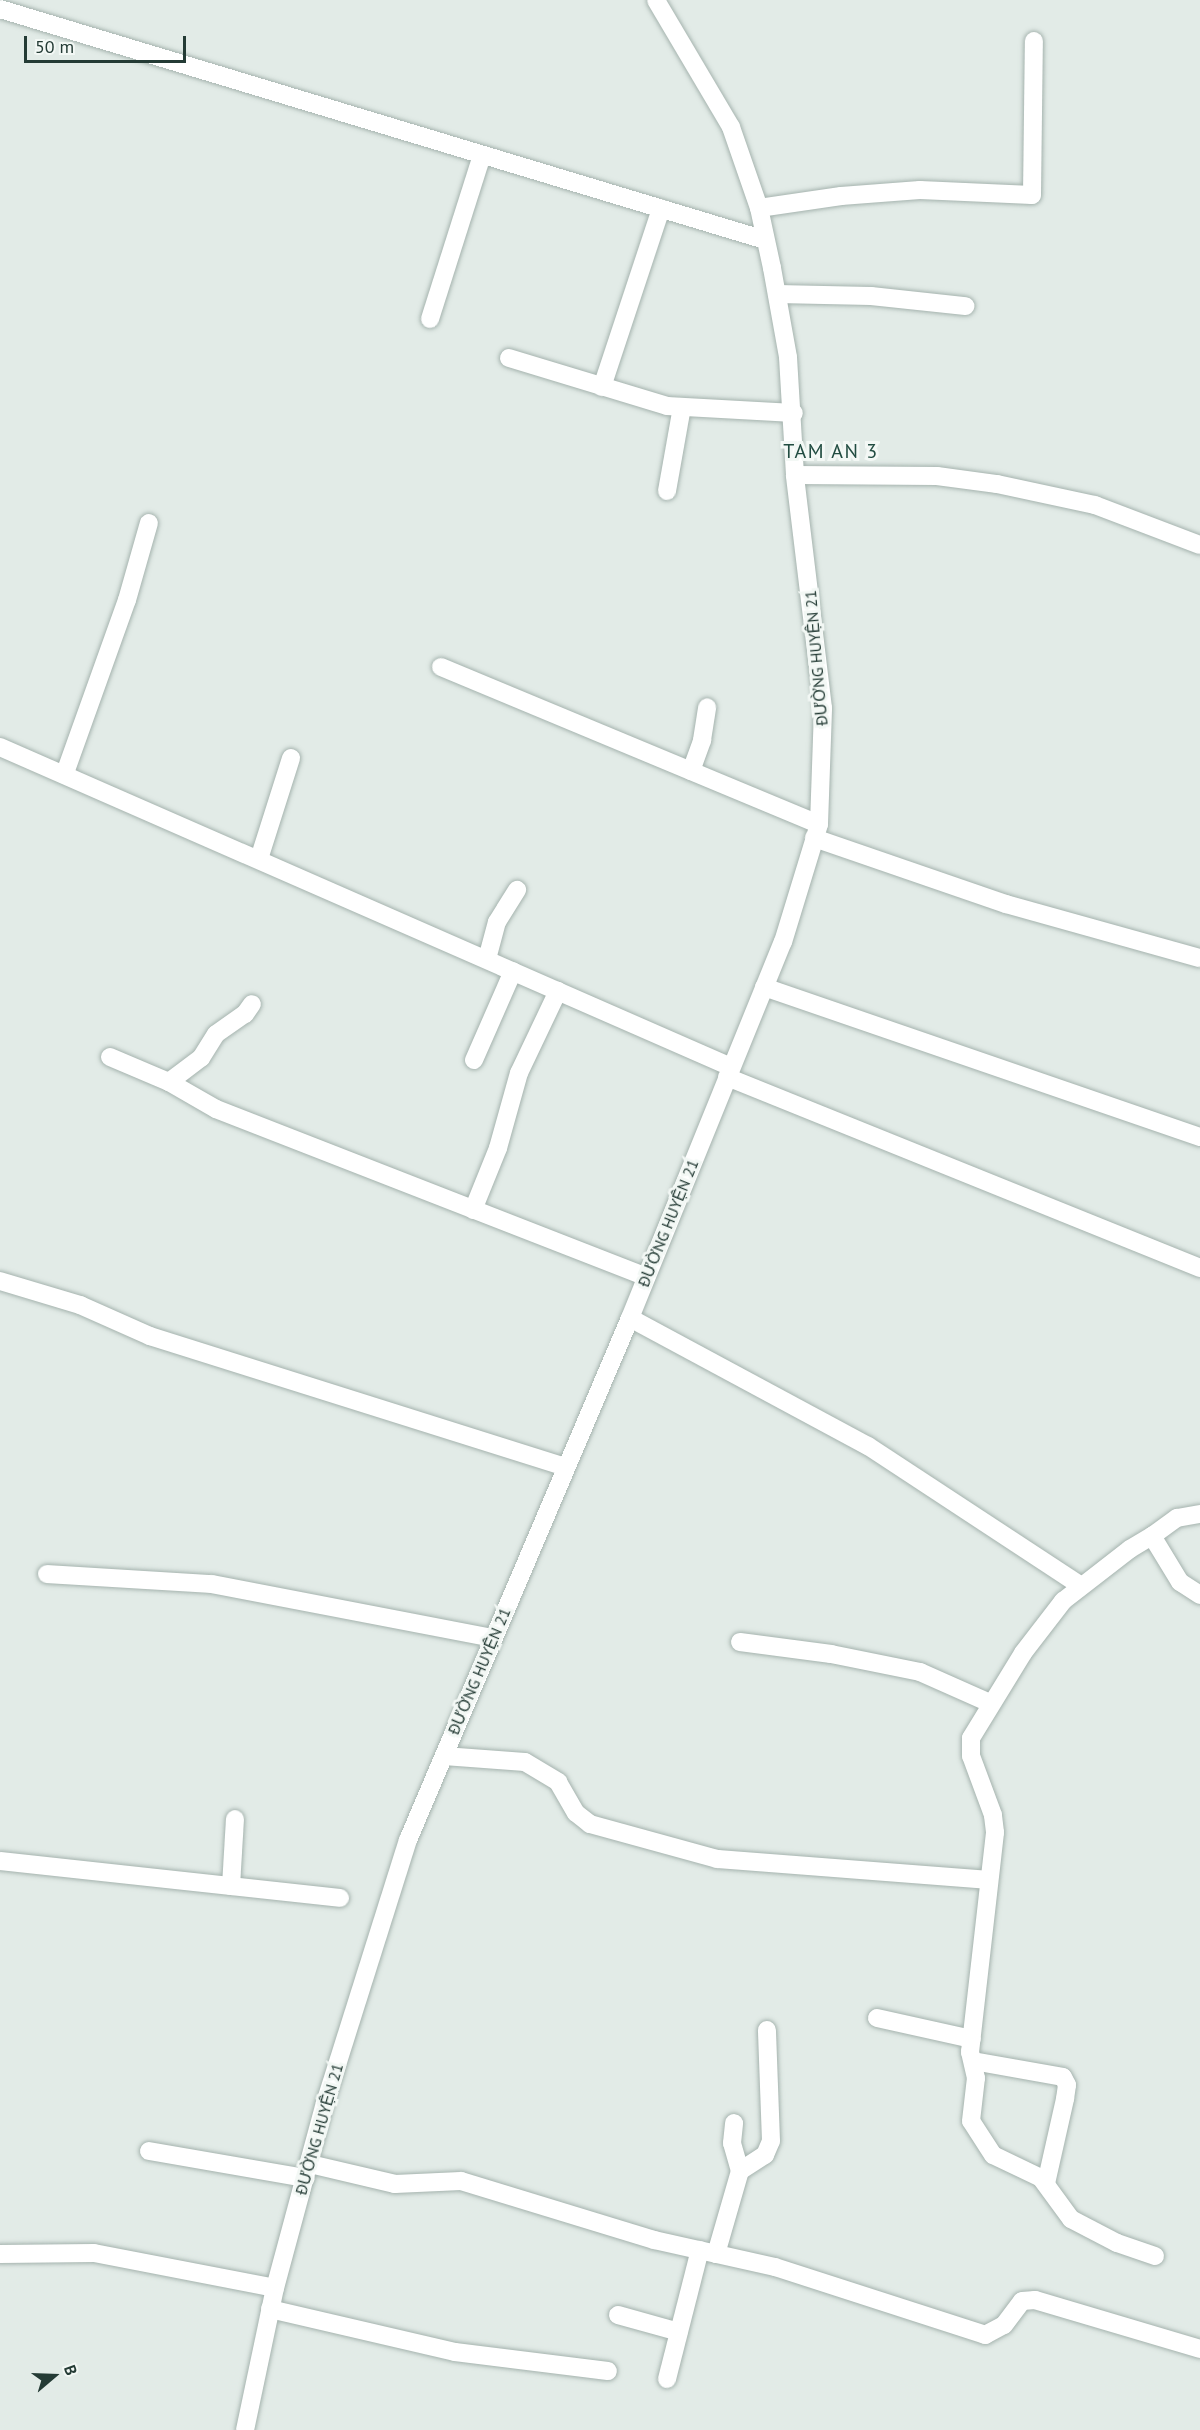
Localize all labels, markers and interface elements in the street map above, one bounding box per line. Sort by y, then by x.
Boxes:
scale bar [27,24,189,62]
text: 50 m [35,35,74,58]
district label: TAM AN 3 [783,439,879,463]
street label: ĐƯỜNG HUYỆN 21 [801,589,831,727]
street label: ĐƯỜNG HUYỆN 21 [634,1156,702,1290]
street label: ĐƯỜNG HUYỆN 21 [444,1605,514,1737]
street label: ĐƯỜNG HUYỆN 21 [291,2061,347,2197]
north arrow [24,2346,84,2406]
text: B [60,2362,82,2378]

